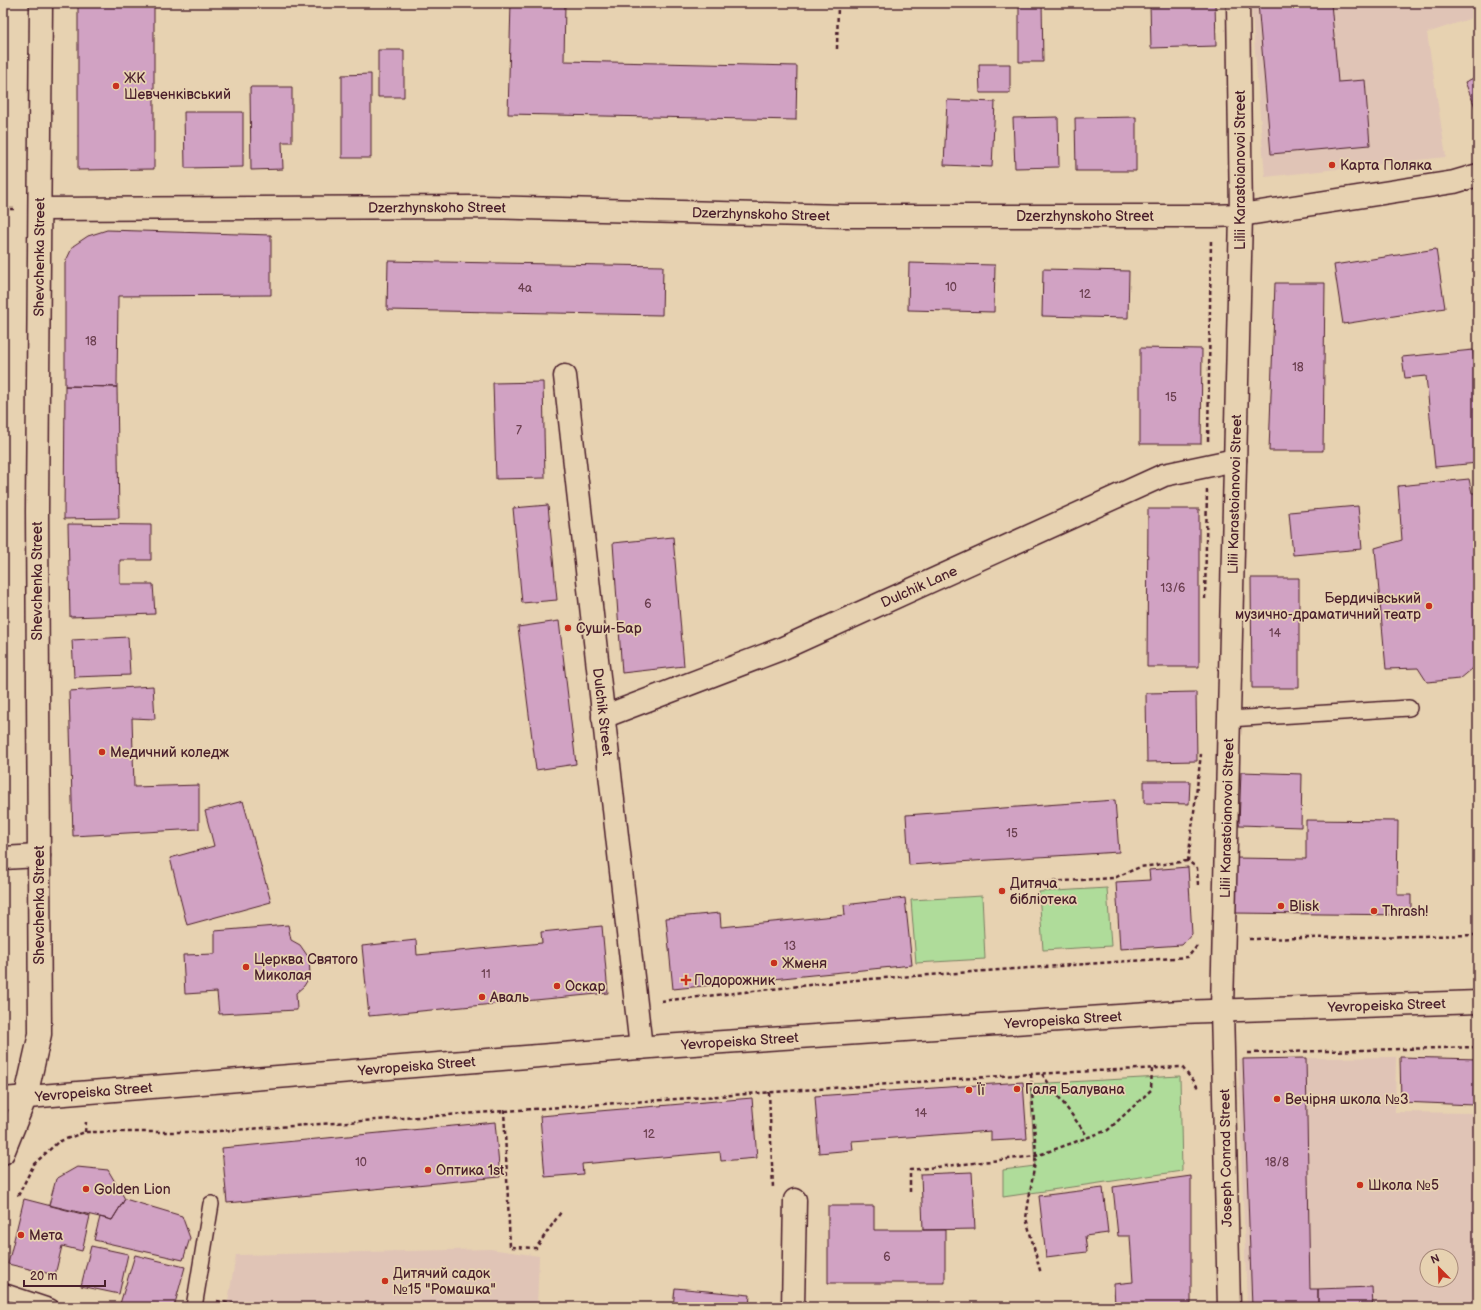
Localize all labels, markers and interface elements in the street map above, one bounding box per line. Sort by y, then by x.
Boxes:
place label: ЖК Шевченківський [124,70,231,103]
marker: ЖК Шевченківський [111,81,121,91]
street label: Lilii Karastoianovoi Street [1232,89,1249,250]
place label: Карта Поляка [1340,157,1433,174]
marker: Карта Поляка [1327,160,1337,170]
street label: Shevchenka Street [30,197,48,317]
street label: Dzerzhynskoho Street [368,198,507,216]
street label: Dzerzhynskoho Street [692,204,831,224]
street label: Dzerzhynskoho Street [1016,208,1155,225]
house number: 10 [945,280,957,295]
house number: 4а [518,281,532,296]
house number: 12 [1079,287,1091,302]
house number: 18 [85,334,97,349]
house number: 18 [1292,360,1304,375]
house number: 15 [1165,390,1177,405]
street label: Lilii Karastoianovoi Street [1224,413,1245,574]
house number: 7 [516,423,522,438]
street label: Shevchenka Street [29,521,46,640]
street label: Dulchik Lane [878,562,960,611]
house number: 13/6 [1161,581,1185,596]
place label: Бердичівський музично-драматичний театр [1235,590,1421,623]
house number: 6 [644,597,652,612]
marker: Бердичівський музично-драматичний театр [1424,601,1434,611]
place label: Суши-Бар [576,620,642,637]
marker: Суши-Бар [563,623,573,633]
house number: 14 [1269,626,1282,641]
street label: Dulchik Street [590,667,616,757]
street label: Lilii Karastoianovoi Street [1216,737,1237,898]
place label: Медичний коледж [110,744,229,761]
marker: Медичний коледж [97,747,107,757]
house number: 15 [1006,826,1018,841]
street label: Shevchenka Street [31,845,48,964]
place label: Дитяча бібліотека [1010,875,1078,908]
marker: Дитяча бібліотека [997,886,1007,896]
place label: Blisk [1289,898,1319,915]
marker: Blisk [1276,901,1286,911]
place label: Thrash! [1382,903,1428,920]
marker: Thrash! [1369,906,1379,916]
house number: 13 [784,939,796,954]
place label: Церква Святого Миколая [254,951,358,984]
place label: Жменя [782,955,827,972]
marker: Жменя [769,958,779,968]
marker: Церква Святого Миколая [241,962,251,972]
house number: 11 [481,967,491,982]
place label: Подорожник [694,972,776,989]
marker: Подорожник [681,975,691,985]
place label: Оскар [565,978,605,995]
marker: Оскар [552,981,562,991]
place label: Аваль [489,989,529,1006]
marker: Аваль [477,992,487,1002]
street label: Yevropeiska Street [1326,995,1447,1016]
street label: Yevropeiska Street [1003,1007,1123,1032]
street label: Yevropeiska Street [679,1029,800,1053]
street label: Yevropeiska Street [356,1053,477,1079]
street label: Yevropeiska Street [33,1078,154,1105]
place label: Галя Балувана [1025,1081,1125,1098]
place label: Її [976,1082,985,1099]
marker: Галя Балувана [1012,1084,1022,1094]
marker: Її [964,1085,974,1095]
street label: Joseph Conrad Street [1216,1088,1236,1227]
place label: Вечірня школа №3 [1285,1091,1409,1108]
marker: Вечірня школа №3 [1272,1094,1282,1104]
house number: 14 [915,1106,928,1121]
house number: 12 [643,1127,655,1142]
house number: 10 [355,1155,367,1170]
house number: 18/8 [1265,1155,1289,1170]
place label: Оптика 1st [436,1162,505,1179]
marker: Оптика 1st [423,1165,433,1175]
place label: Школа №5 [1368,1177,1439,1194]
marker: Школа №5 [1355,1180,1365,1190]
place label: Golden Lion [94,1181,171,1198]
marker: Golden Lion [81,1184,91,1194]
place label: Мета [29,1227,64,1244]
marker: Мета [16,1230,26,1240]
north arrow [1419,1248,1459,1288]
house number: 6 [883,1250,891,1265]
text: N [1429,1252,1442,1267]
scale bar [24,1262,105,1288]
place label: Дитячий садок №15 "Ромашка" [393,1265,496,1298]
text: 20 m [30,1269,57,1284]
marker: Дитячий садок №15 "Ромашка" [380,1276,390,1286]

